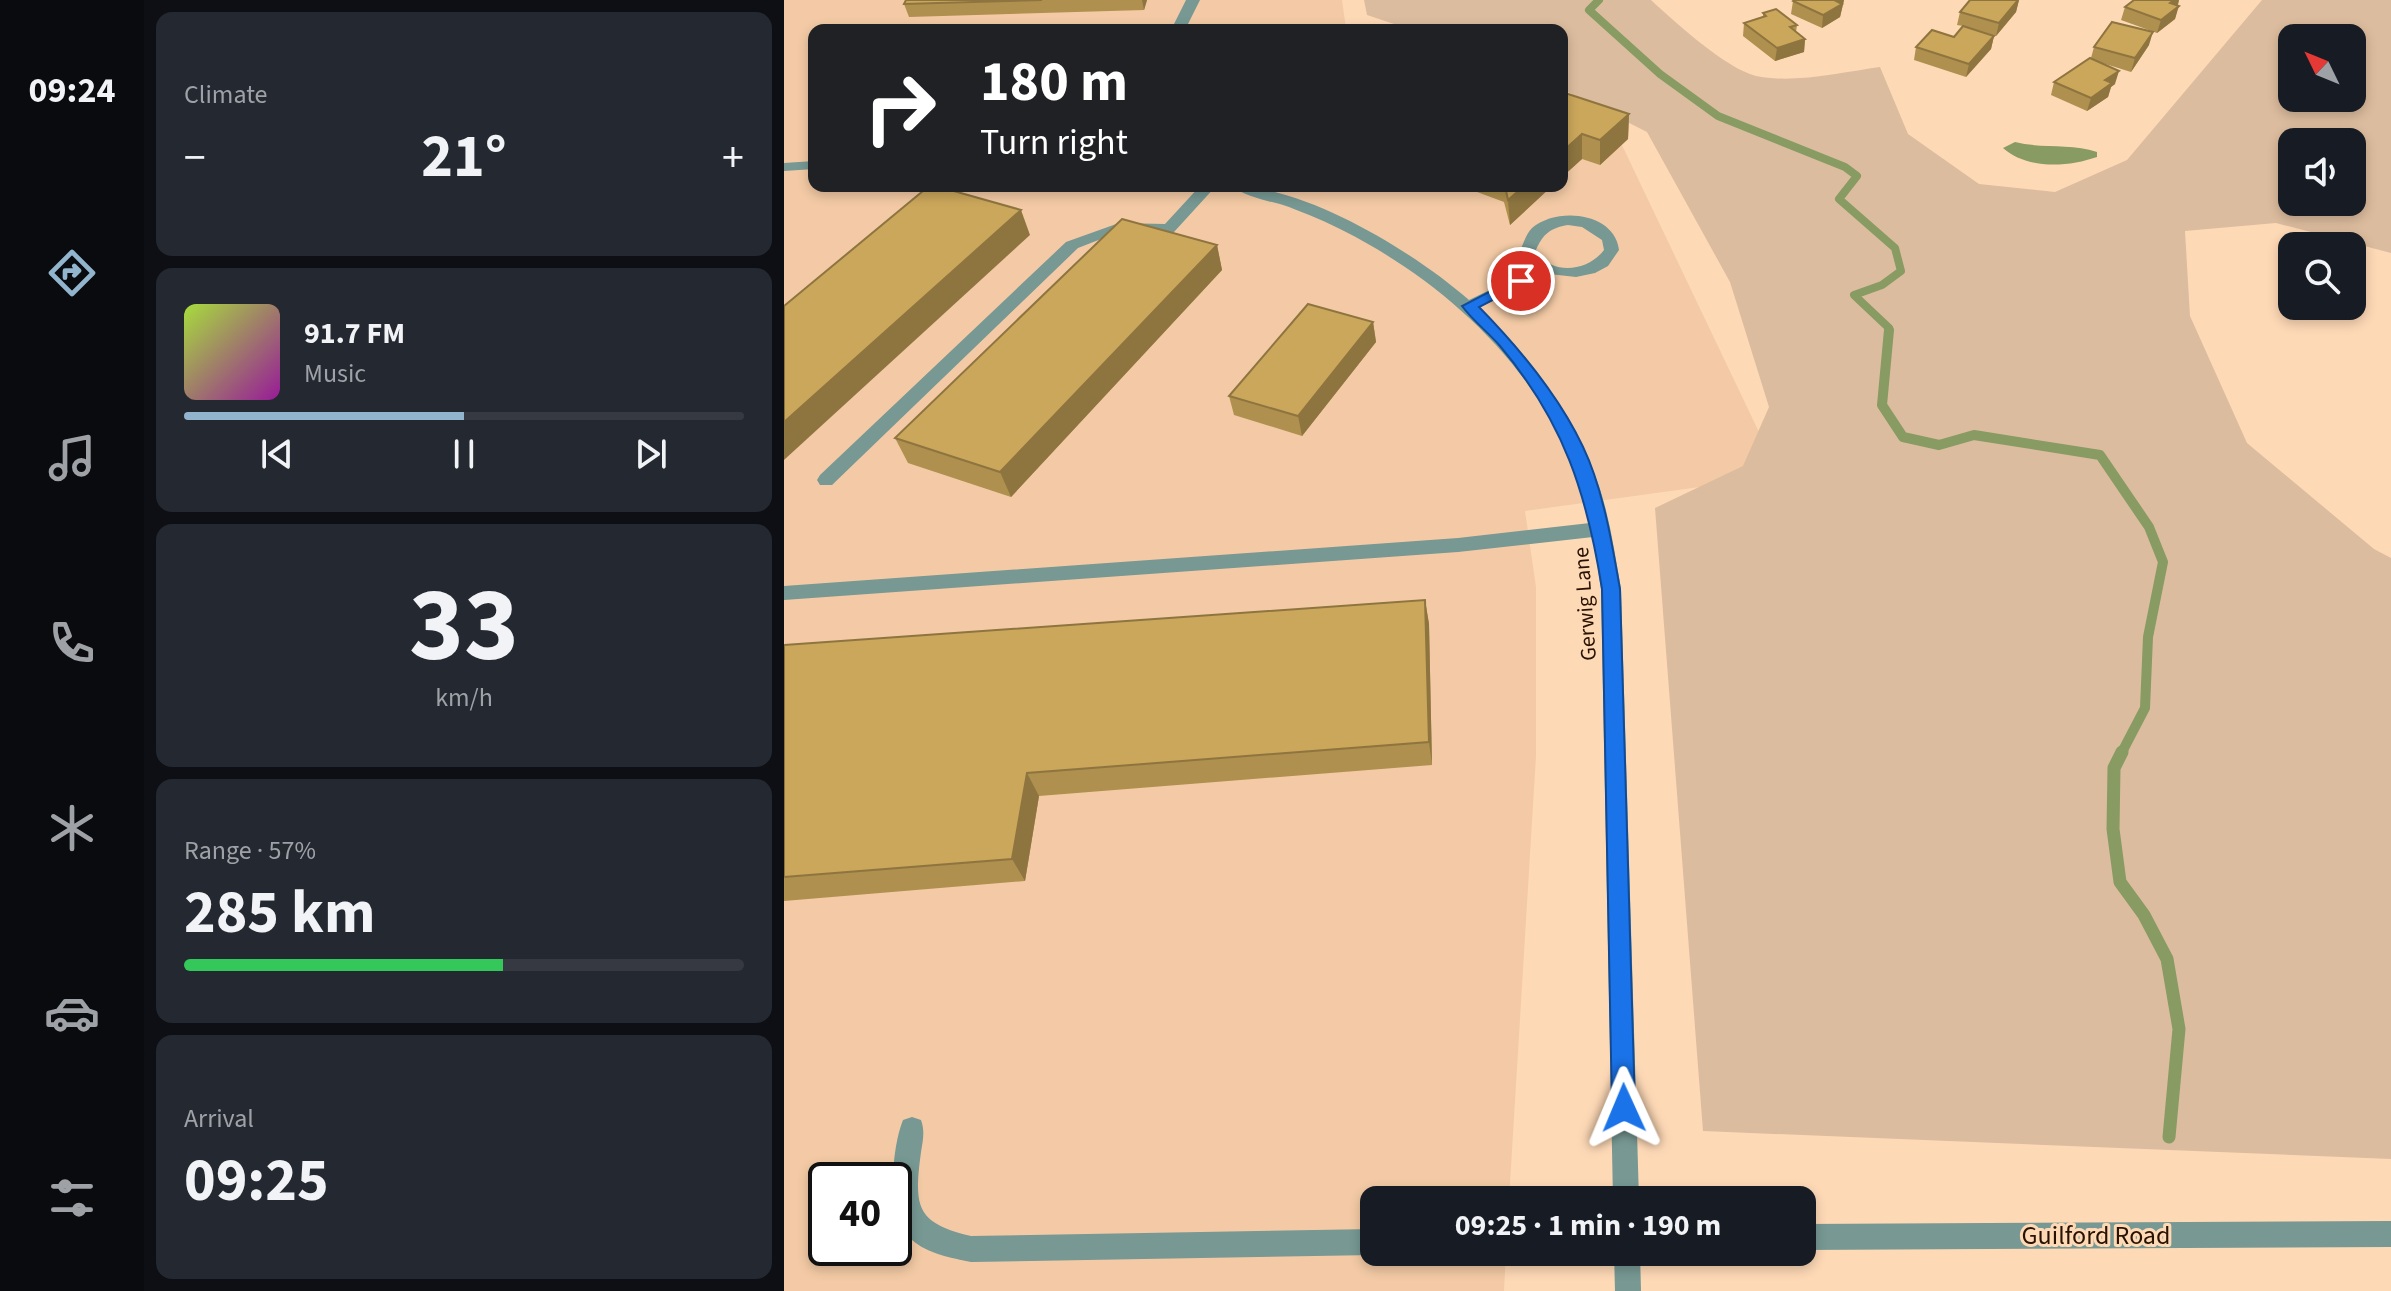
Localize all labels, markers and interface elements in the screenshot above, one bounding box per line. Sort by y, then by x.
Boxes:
north arrow [2278,24,2366,112]
map controls [2278,24,2366,320]
text: 180 m [980,43,1128,122]
icon: right [848,56,952,160]
text: 09:24 [29,65,115,116]
text: Climate [184,76,268,113]
text: 21° [421,115,507,200]
text: Turn right [980,117,1128,168]
text: − [184,127,206,190]
text: + [722,127,744,190]
button: sound [2278,128,2366,216]
button: search [2278,232,2366,320]
icon: directions [44,245,100,301]
pin [1487,247,1555,315]
icon: arrive [1499,259,1543,303]
text: 91.7 FM [304,312,405,355]
text: Music [304,355,366,392]
icon: music [44,430,100,486]
icon: previous [255,432,299,476]
icon: pause [442,432,486,476]
icon: next [629,432,673,476]
street label: Gerwig Lane [1565,546,1605,662]
text: 33 [409,553,519,701]
icon: phone [44,615,100,671]
text: km/h [435,679,493,716]
icon: climate [44,800,100,856]
text: Range · 57% [184,832,316,869]
text: 285 km [184,871,375,956]
icon: car [44,985,100,1041]
position arrow [1582,1066,1666,1150]
text: Arrival [184,1100,254,1137]
text: 09:25 [184,1139,329,1224]
speed limit sign: 40 [808,1162,912,1266]
icon: filters [44,1170,100,1226]
text: 09:25 · 1 min · 190 m [1455,1204,1721,1247]
street label: Guilford Road [2022,1217,2170,1254]

